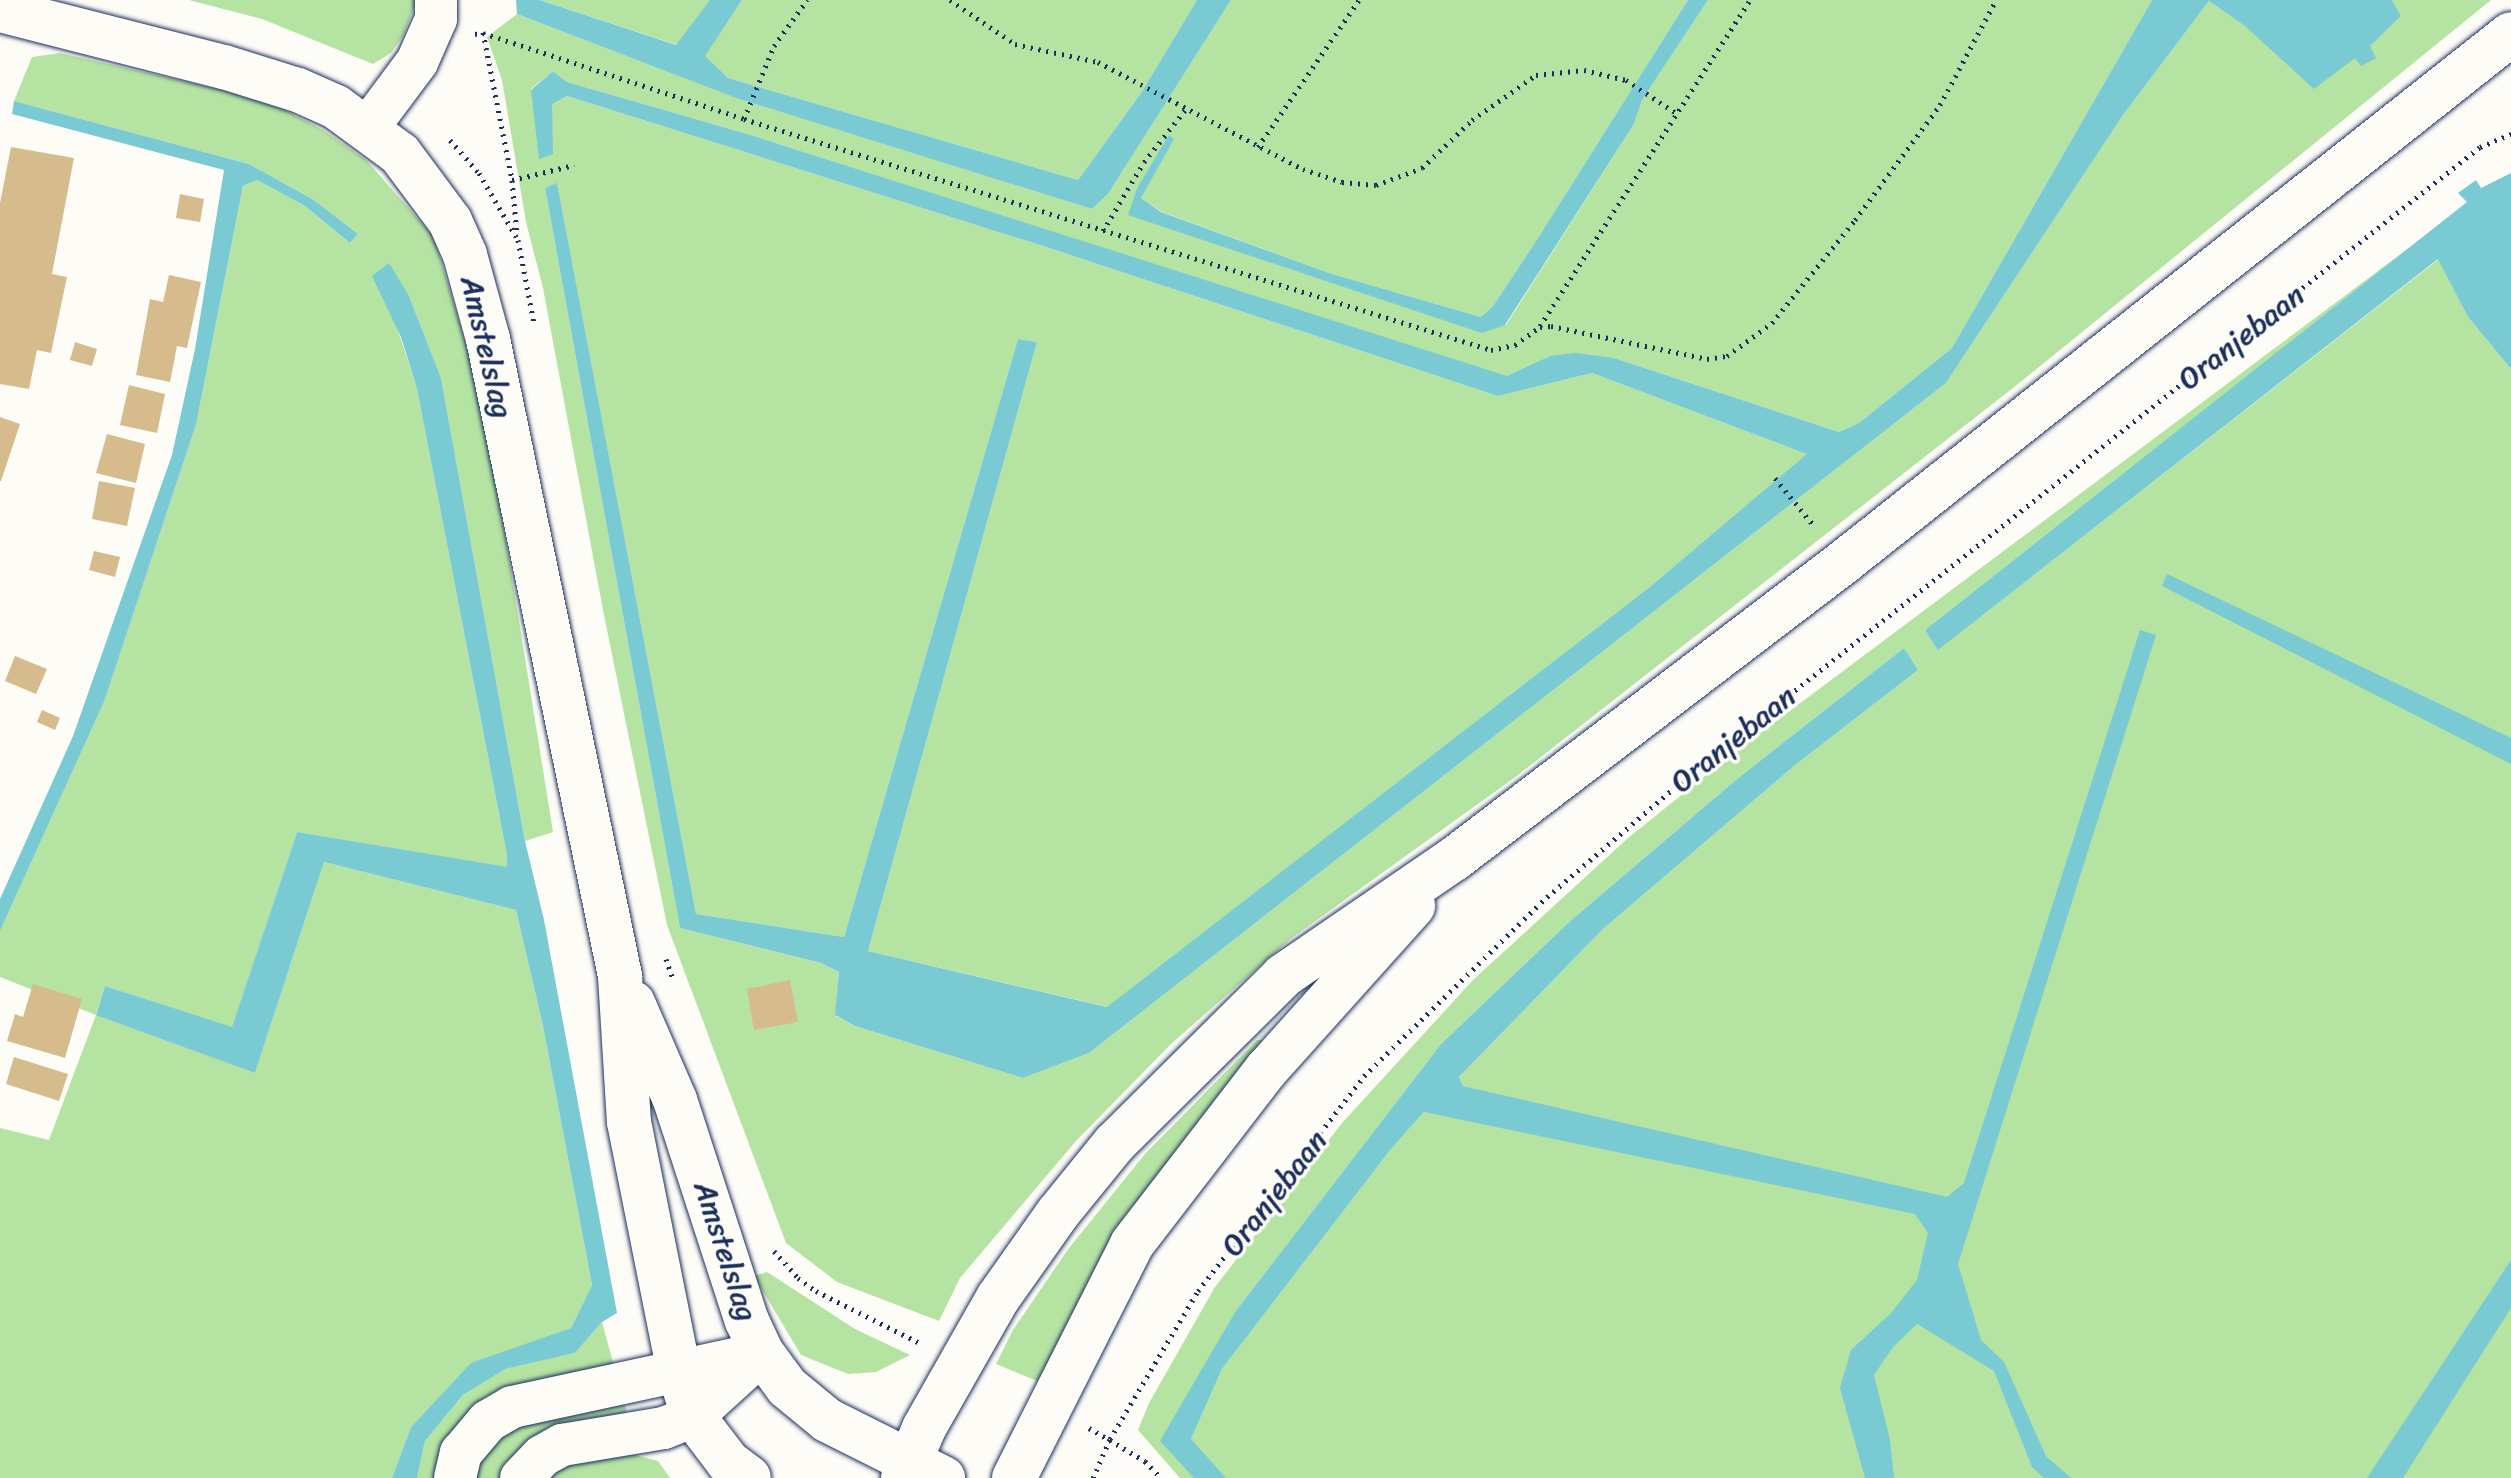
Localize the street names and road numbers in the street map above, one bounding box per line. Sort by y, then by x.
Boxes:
street label: Amstelslag [453,272,521,422]
street label: Oranjebaan [2171,277,2311,397]
street label: Oranjebaan [1663,678,1803,800]
street label: Oranjebaan [1214,1123,1334,1263]
street label: Amstelslag [686,1176,766,1326]

